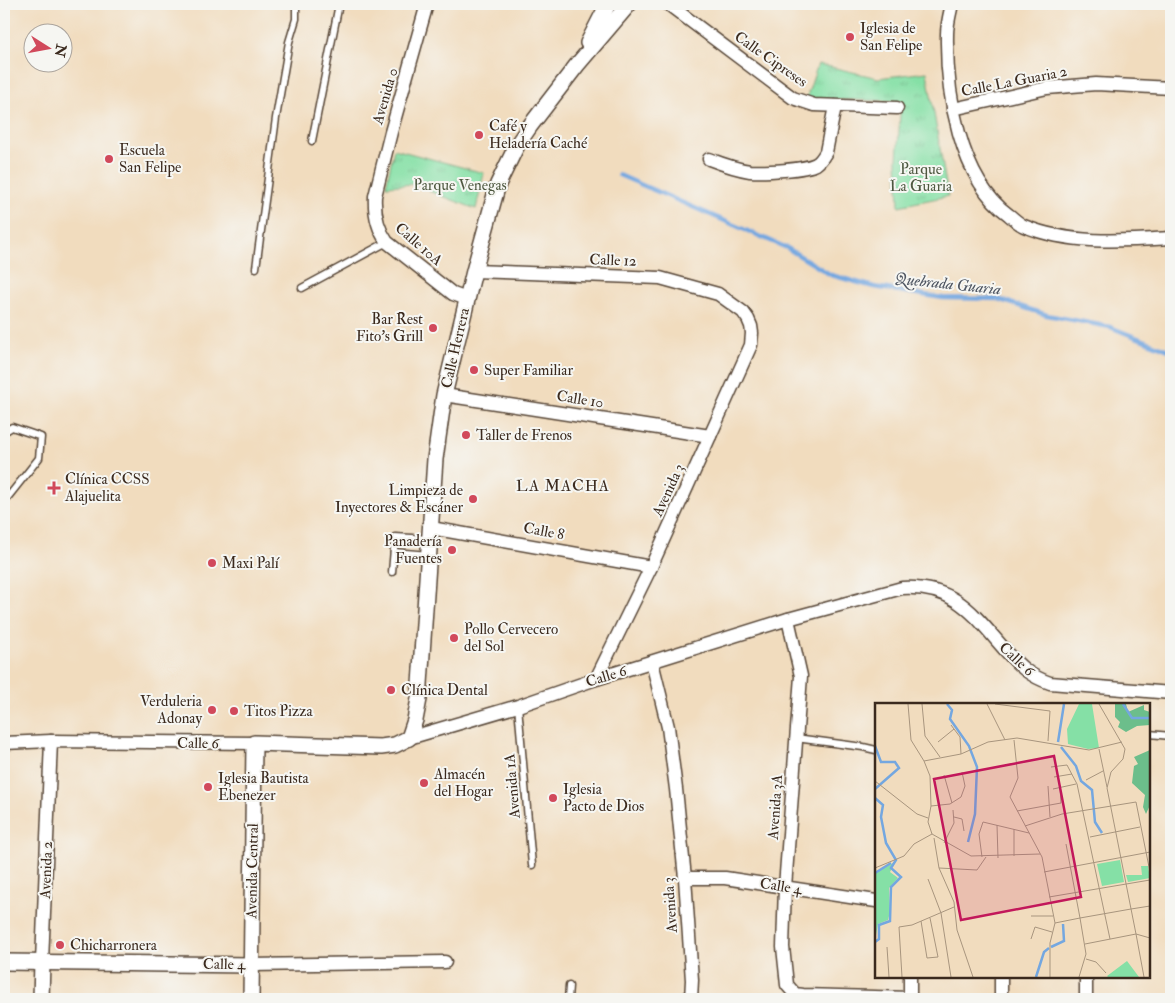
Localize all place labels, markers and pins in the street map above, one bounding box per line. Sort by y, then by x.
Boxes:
place label: Iglesia de San Felipe [860,19,922,56]
marker: Iglesia de San Felipe [844,31,856,43]
place label: Café y Heladería Caché [489,117,588,153]
marker: Café y Heladería Caché [473,129,485,141]
place label: Escuela San Felipe [119,141,181,178]
marker: Escuela San Felipe [103,153,115,165]
place label: Bar Rest Fito's Grill [356,310,423,346]
marker: Bar Rest Fito's Grill [427,322,439,334]
place label: Super Familiar [484,361,573,381]
marker: Super Familiar [468,364,480,376]
place label: Taller de Frenos [476,426,572,445]
marker: Taller de Frenos [460,429,472,441]
place label: Clínica CCSS Alajuelita [64,470,150,506]
marker: Clínica CCSS Alajuelita [47,481,61,495]
place label: Limpieza de Inyectores & Escáner [335,481,463,517]
marker: Limpieza de Inyectores & Escáner [467,493,479,505]
place label: Panadería Fuentes [384,532,443,568]
marker: Panadería Fuentes [446,544,458,556]
place label: Maxi Palí [222,554,280,573]
marker: Maxi Palí [206,557,218,569]
place label: Pollo Cervecero del Sol [464,620,558,656]
marker: Pollo Cervecero del Sol [448,632,460,644]
place label: Clínica Dental [401,681,488,700]
marker: Clínica Dental [385,684,397,696]
place label: Verduleria Adonay [140,692,203,728]
place label: Titos Pizza [244,702,313,721]
marker: Verduleria Adonay [206,704,218,716]
marker: Titos Pizza [228,705,240,717]
place label: Almacén del Hogar [433,765,494,801]
place label: Iglesia Bautista Ebenezer [218,769,310,805]
marker: Almacén del Hogar [418,777,430,789]
place label: Iglesia Pacto de Dios [563,780,644,816]
marker: Iglesia Bautista Ebenezer [202,781,214,793]
marker: Iglesia Pacto de Dios [547,792,559,804]
place label: Chicharronera [70,936,158,955]
marker: Chicharronera [54,939,66,951]

